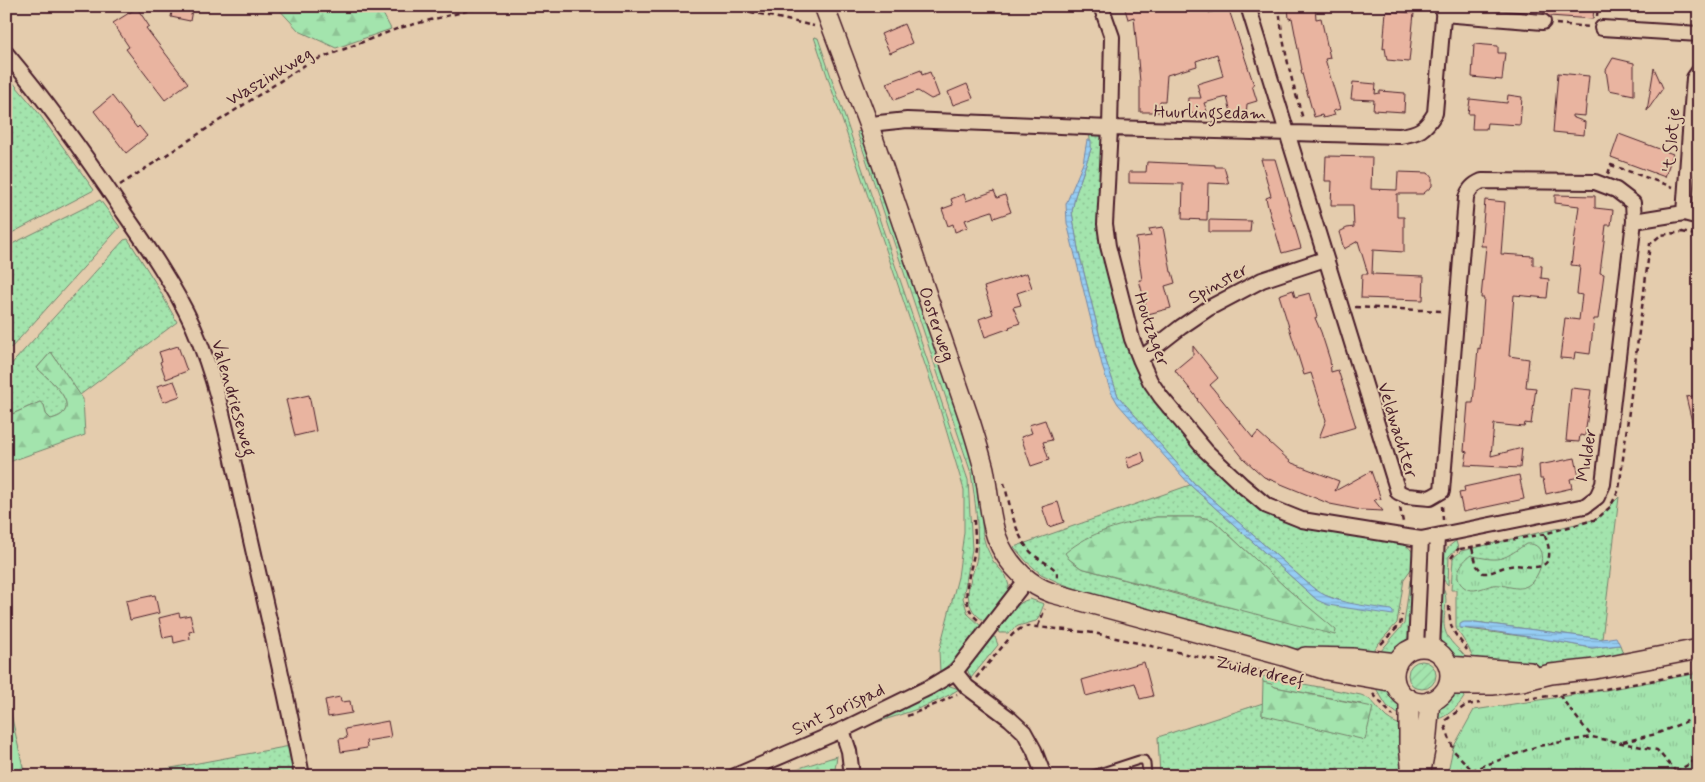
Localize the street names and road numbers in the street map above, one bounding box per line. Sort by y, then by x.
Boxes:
street label: Waszinkweg [222,42,317,112]
street label: Huurlingsedam [1153,100,1267,128]
street label: 't Slotje [1658,107,1686,173]
street label: Spinster [1184,257,1253,310]
street label: Oosterweg [911,284,960,365]
street label: Houtzager [1127,289,1175,370]
street label: Valendrieseweg [203,337,261,460]
street label: Veldwachter [1371,380,1423,481]
street label: Mulder [1571,427,1603,483]
street label: Zuiderdreef [1213,650,1307,694]
street label: Sint Jorispad [788,678,889,742]

